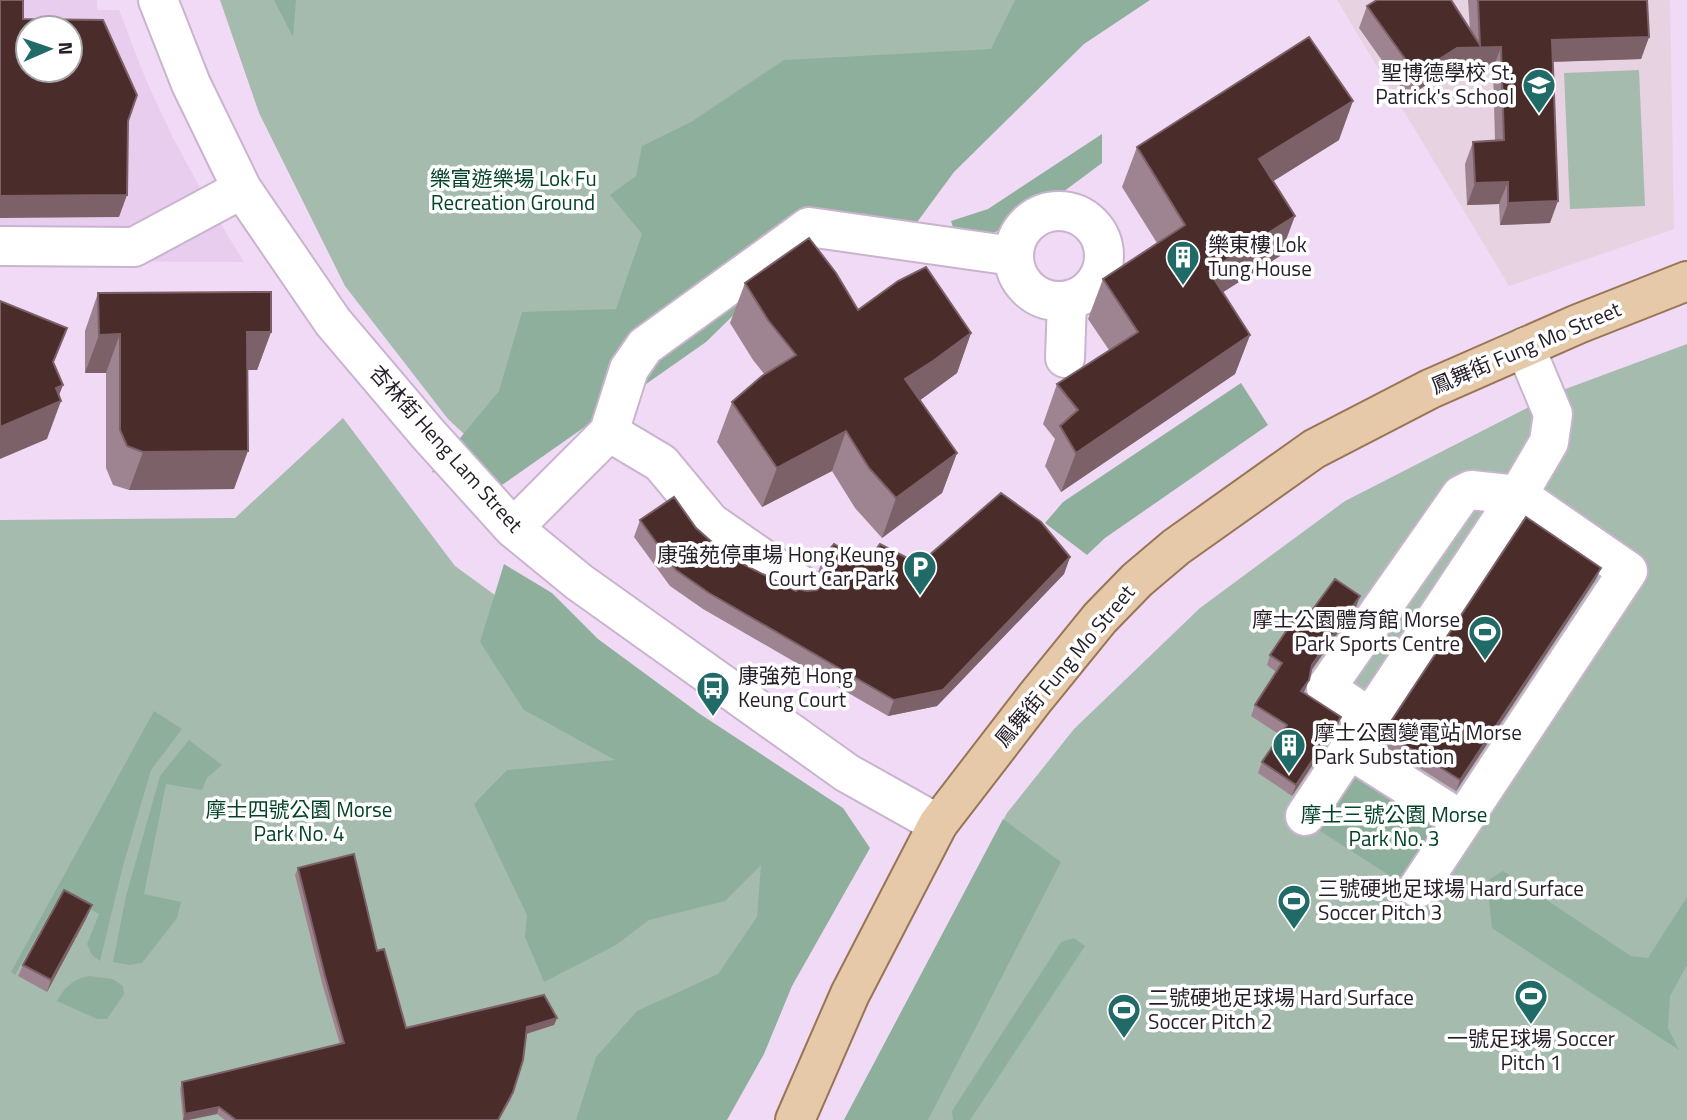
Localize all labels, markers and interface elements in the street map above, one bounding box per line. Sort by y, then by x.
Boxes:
north arrow [14,14,84,84]
text: N [52,41,81,55]
place label: 聖博德學校 St. Patrick's School [1375,56,1514,112]
school or university icon: 聖博德學校 St. Patrick's School [1520,66,1558,115]
park label: 樂富遊樂場 Lok Fu Recreation Ground [429,162,597,218]
place label: 樂東樓 Lok Tung House [1208,228,1312,284]
building icon: 樂東樓 Lok Tung House [1164,238,1202,287]
street label: 鳳舞街 Fung Mo Street [1426,292,1626,402]
street label: 杏林街 Heng Lam Street [363,357,531,540]
place label: 康強苑停車場 Hong Keung Court Car Park [657,538,895,594]
parking icon: 康強苑停車場 Hong Keung Court Car Park [901,548,939,597]
street label: 鳳舞街 Fung Mo Street [987,577,1142,754]
place label: 摩士公園體育館 Morse Park Sports Centre [1252,603,1460,659]
sports icon: 摩士公園體育館 Morse Park Sports Centre [1466,613,1504,662]
place label: 康強苑 Hong Keung Court [738,659,853,715]
bus stop icon: 康強苑 Hong Keung Court [694,669,732,718]
place label: 摩士公園變電站 Morse Park Substation [1314,716,1522,772]
building icon: 摩士公園變電站 Morse Park Substation [1270,726,1308,775]
park label: 摩士四號公園 Morse Park No. 4 [206,793,392,849]
park label: 摩士三號公園 Morse Park No. 3 [1301,798,1487,854]
place label: 三號硬地足球場 Hard Surface Soccer Pitch 3 [1318,872,1584,928]
sports icon: 三號硬地足球場 Hard Surface Soccer Pitch 3 [1275,882,1313,931]
sports icon: 一號足球場 Soccer Pitch 1 [1512,977,1550,1026]
place label: 二號硬地足球場 Hard Surface Soccer Pitch 2 [1148,981,1414,1037]
sports icon: 二號硬地足球場 Hard Surface Soccer Pitch 2 [1105,991,1143,1040]
place label: 一號足球場 Soccer Pitch 1 [1447,1022,1615,1078]

